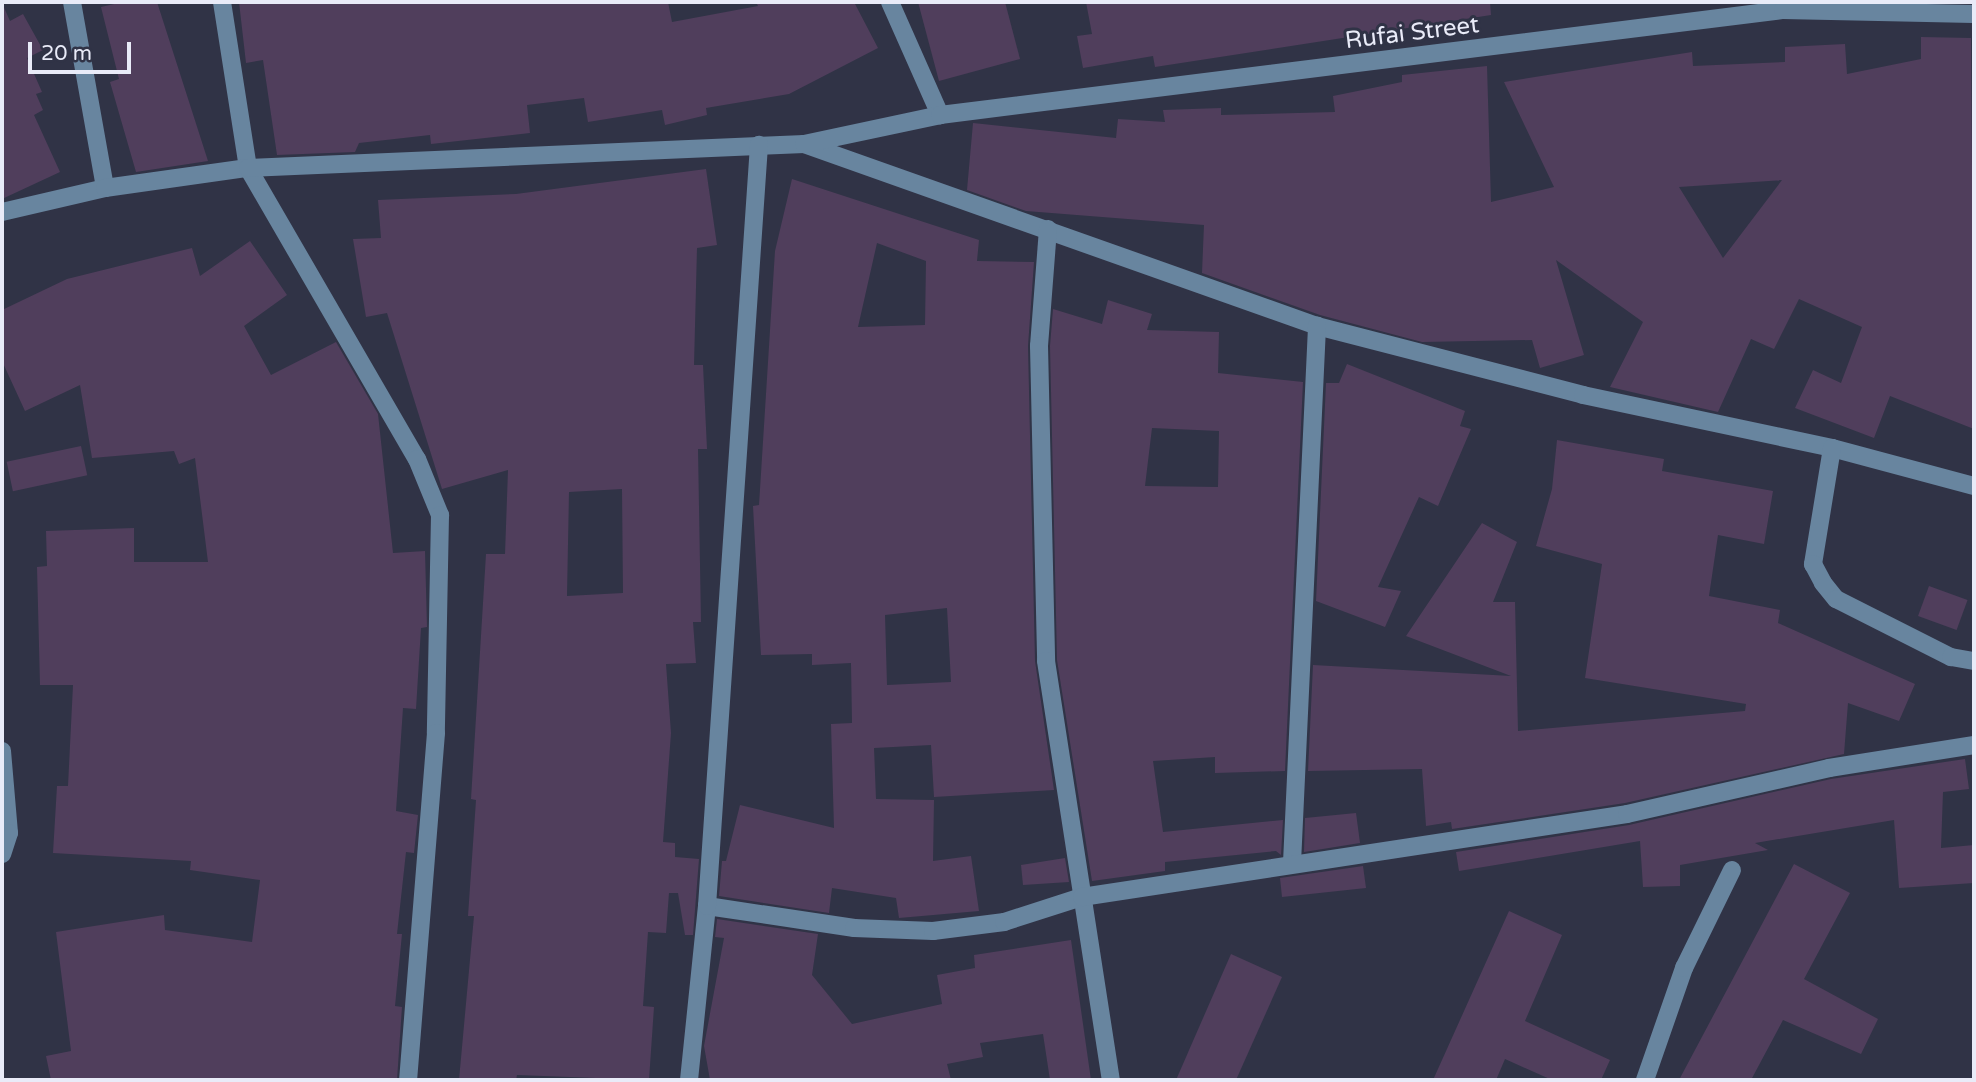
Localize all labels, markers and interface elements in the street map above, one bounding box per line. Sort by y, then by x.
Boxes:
street label: Rufai Street [1343,10,1481,56]
scale bar [32,28,135,72]
text: 20 m [41,41,92,66]

